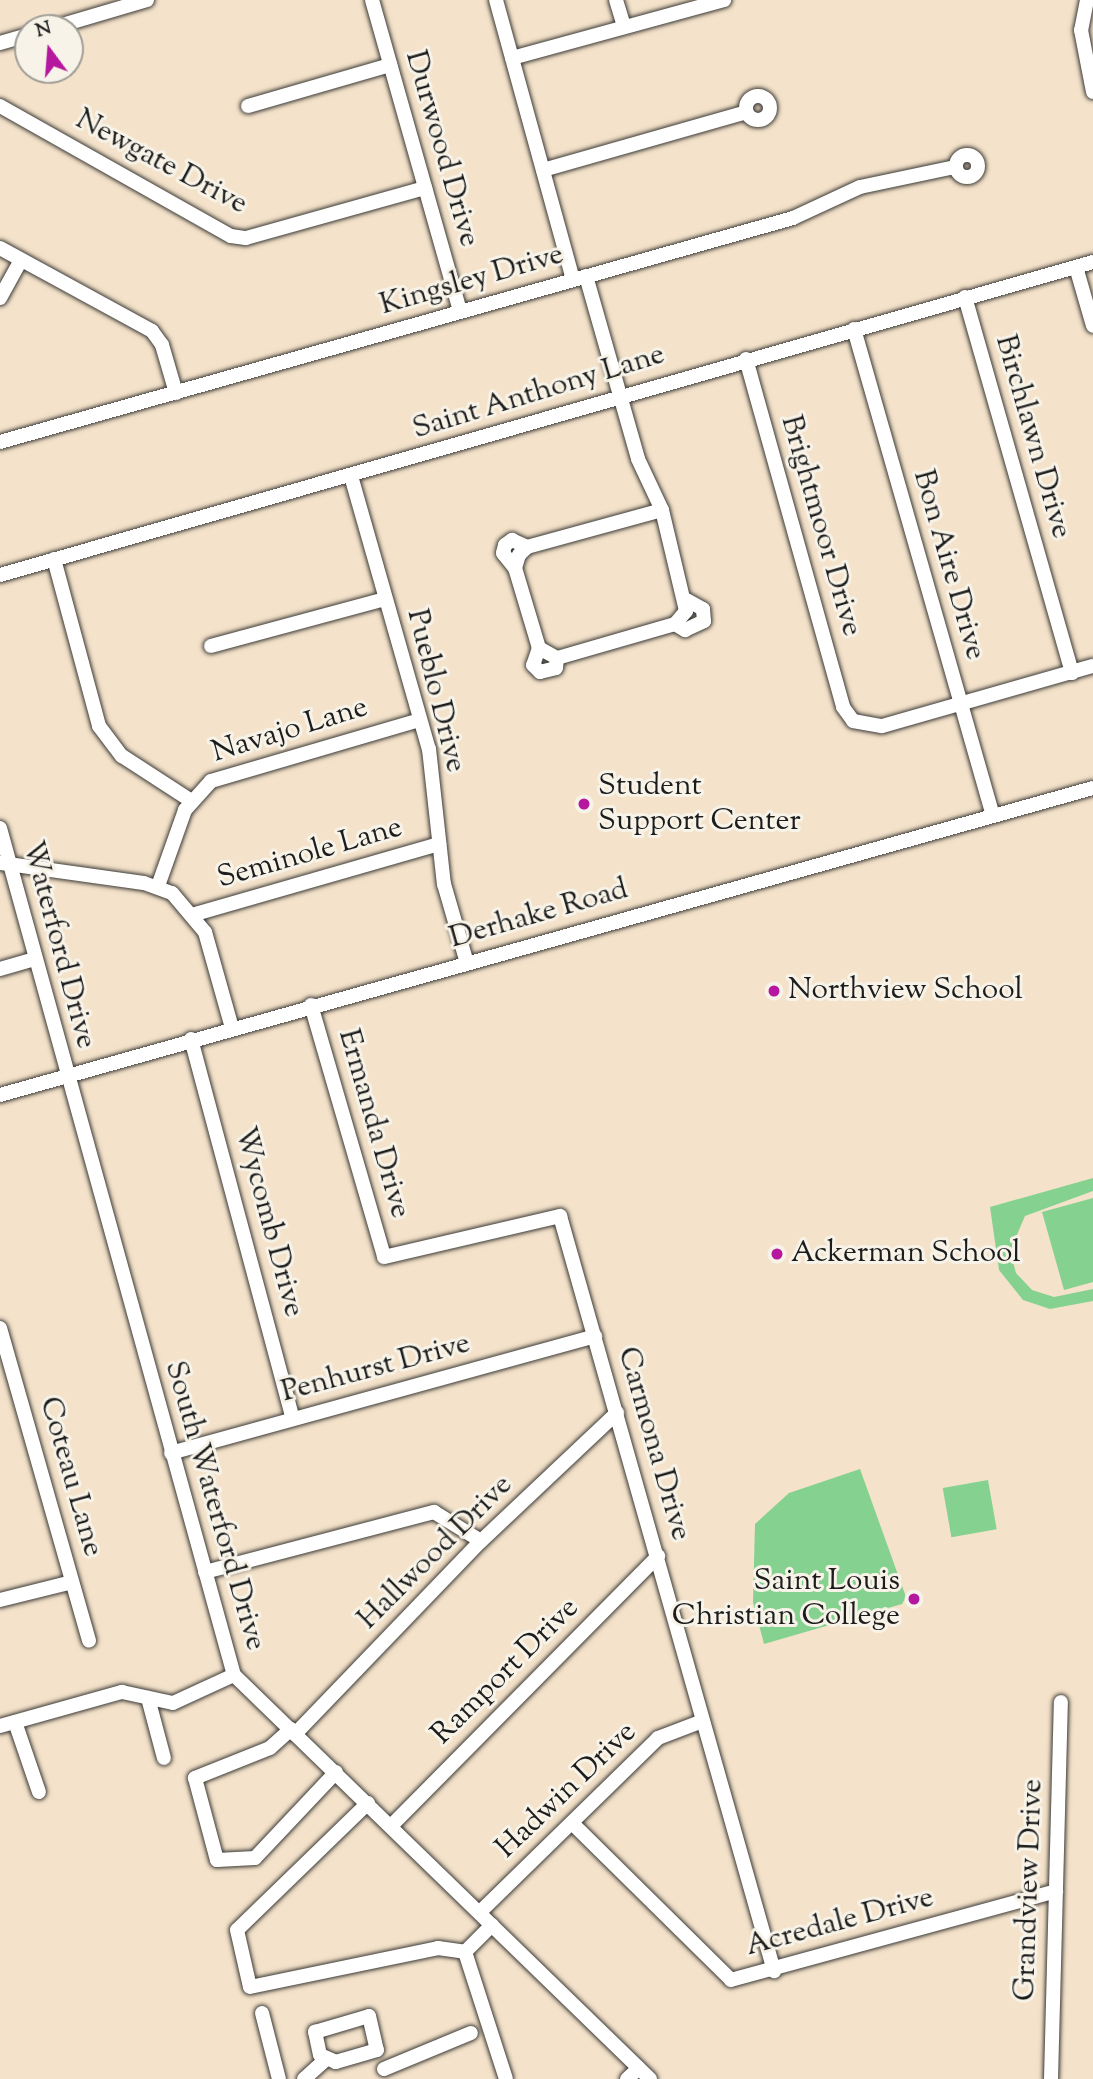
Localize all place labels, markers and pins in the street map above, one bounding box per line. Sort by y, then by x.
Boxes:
place label: Student Support Center [598,769,801,840]
marker: Student Support Center [576,796,592,812]
place label: Northview School [788,973,1023,1009]
marker: Northview School [766,983,782,999]
place label: Ackerman School [791,1236,1021,1272]
marker: Ackerman School [769,1246,785,1262]
place label: Saint Louis Christian College [672,1564,900,1634]
marker: Saint Louis Christian College [906,1591,922,1607]

